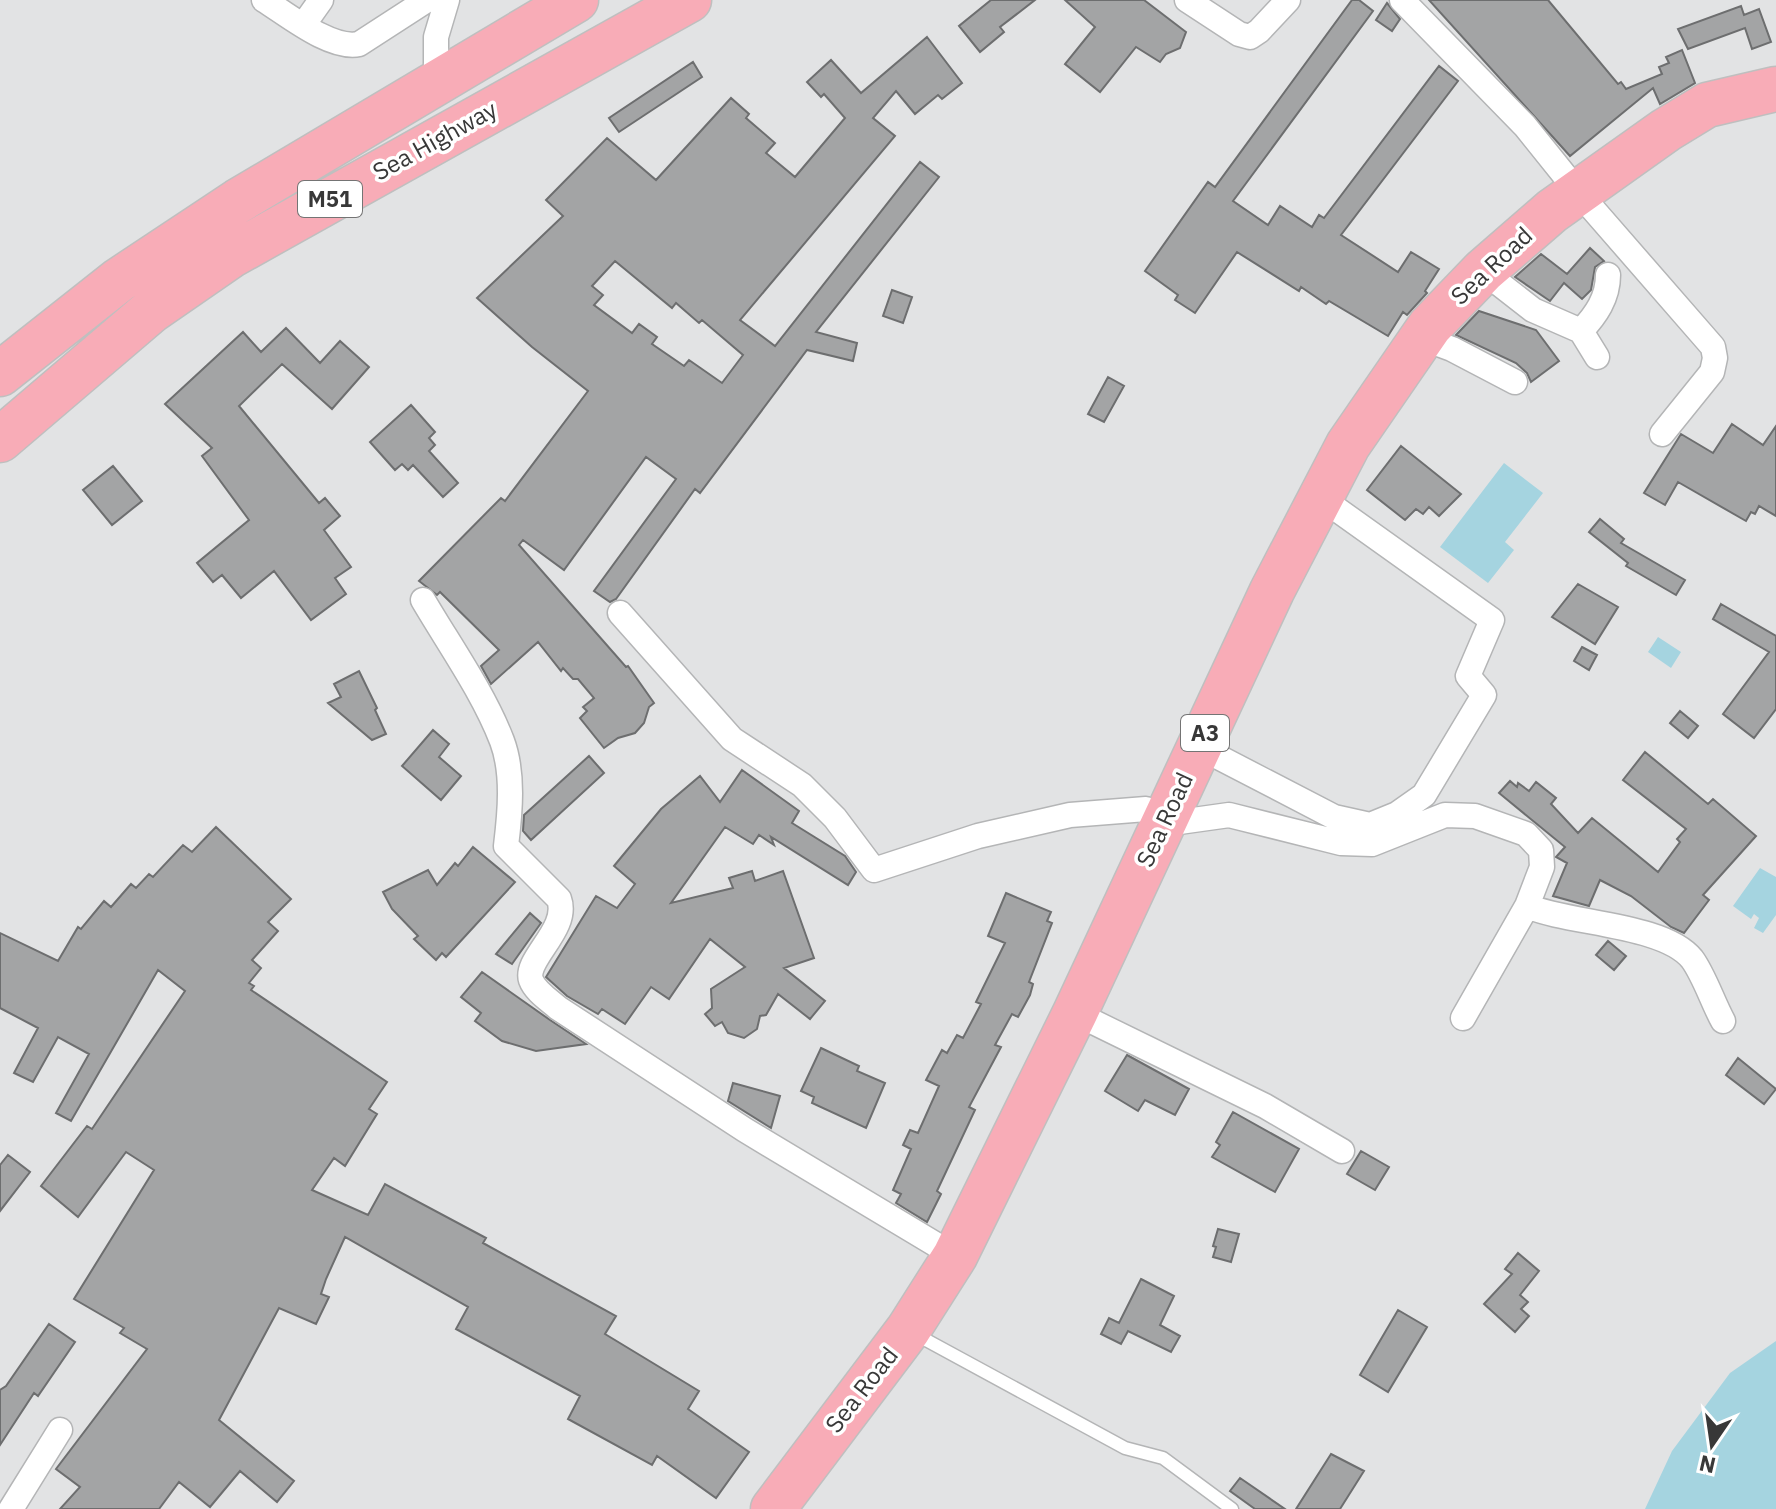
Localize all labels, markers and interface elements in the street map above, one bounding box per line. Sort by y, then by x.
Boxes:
street label: Sea Highway [367,93,502,187]
road number: M51 [298,181,362,217]
street label: Sea Road [1444,219,1539,311]
road number: A3 [1181,715,1229,751]
street label: Sea Road [1128,767,1200,872]
street label: Sea Road [818,1340,905,1439]
north arrow [1672,1405,1752,1485]
text: N [1696,1449,1718,1481]

